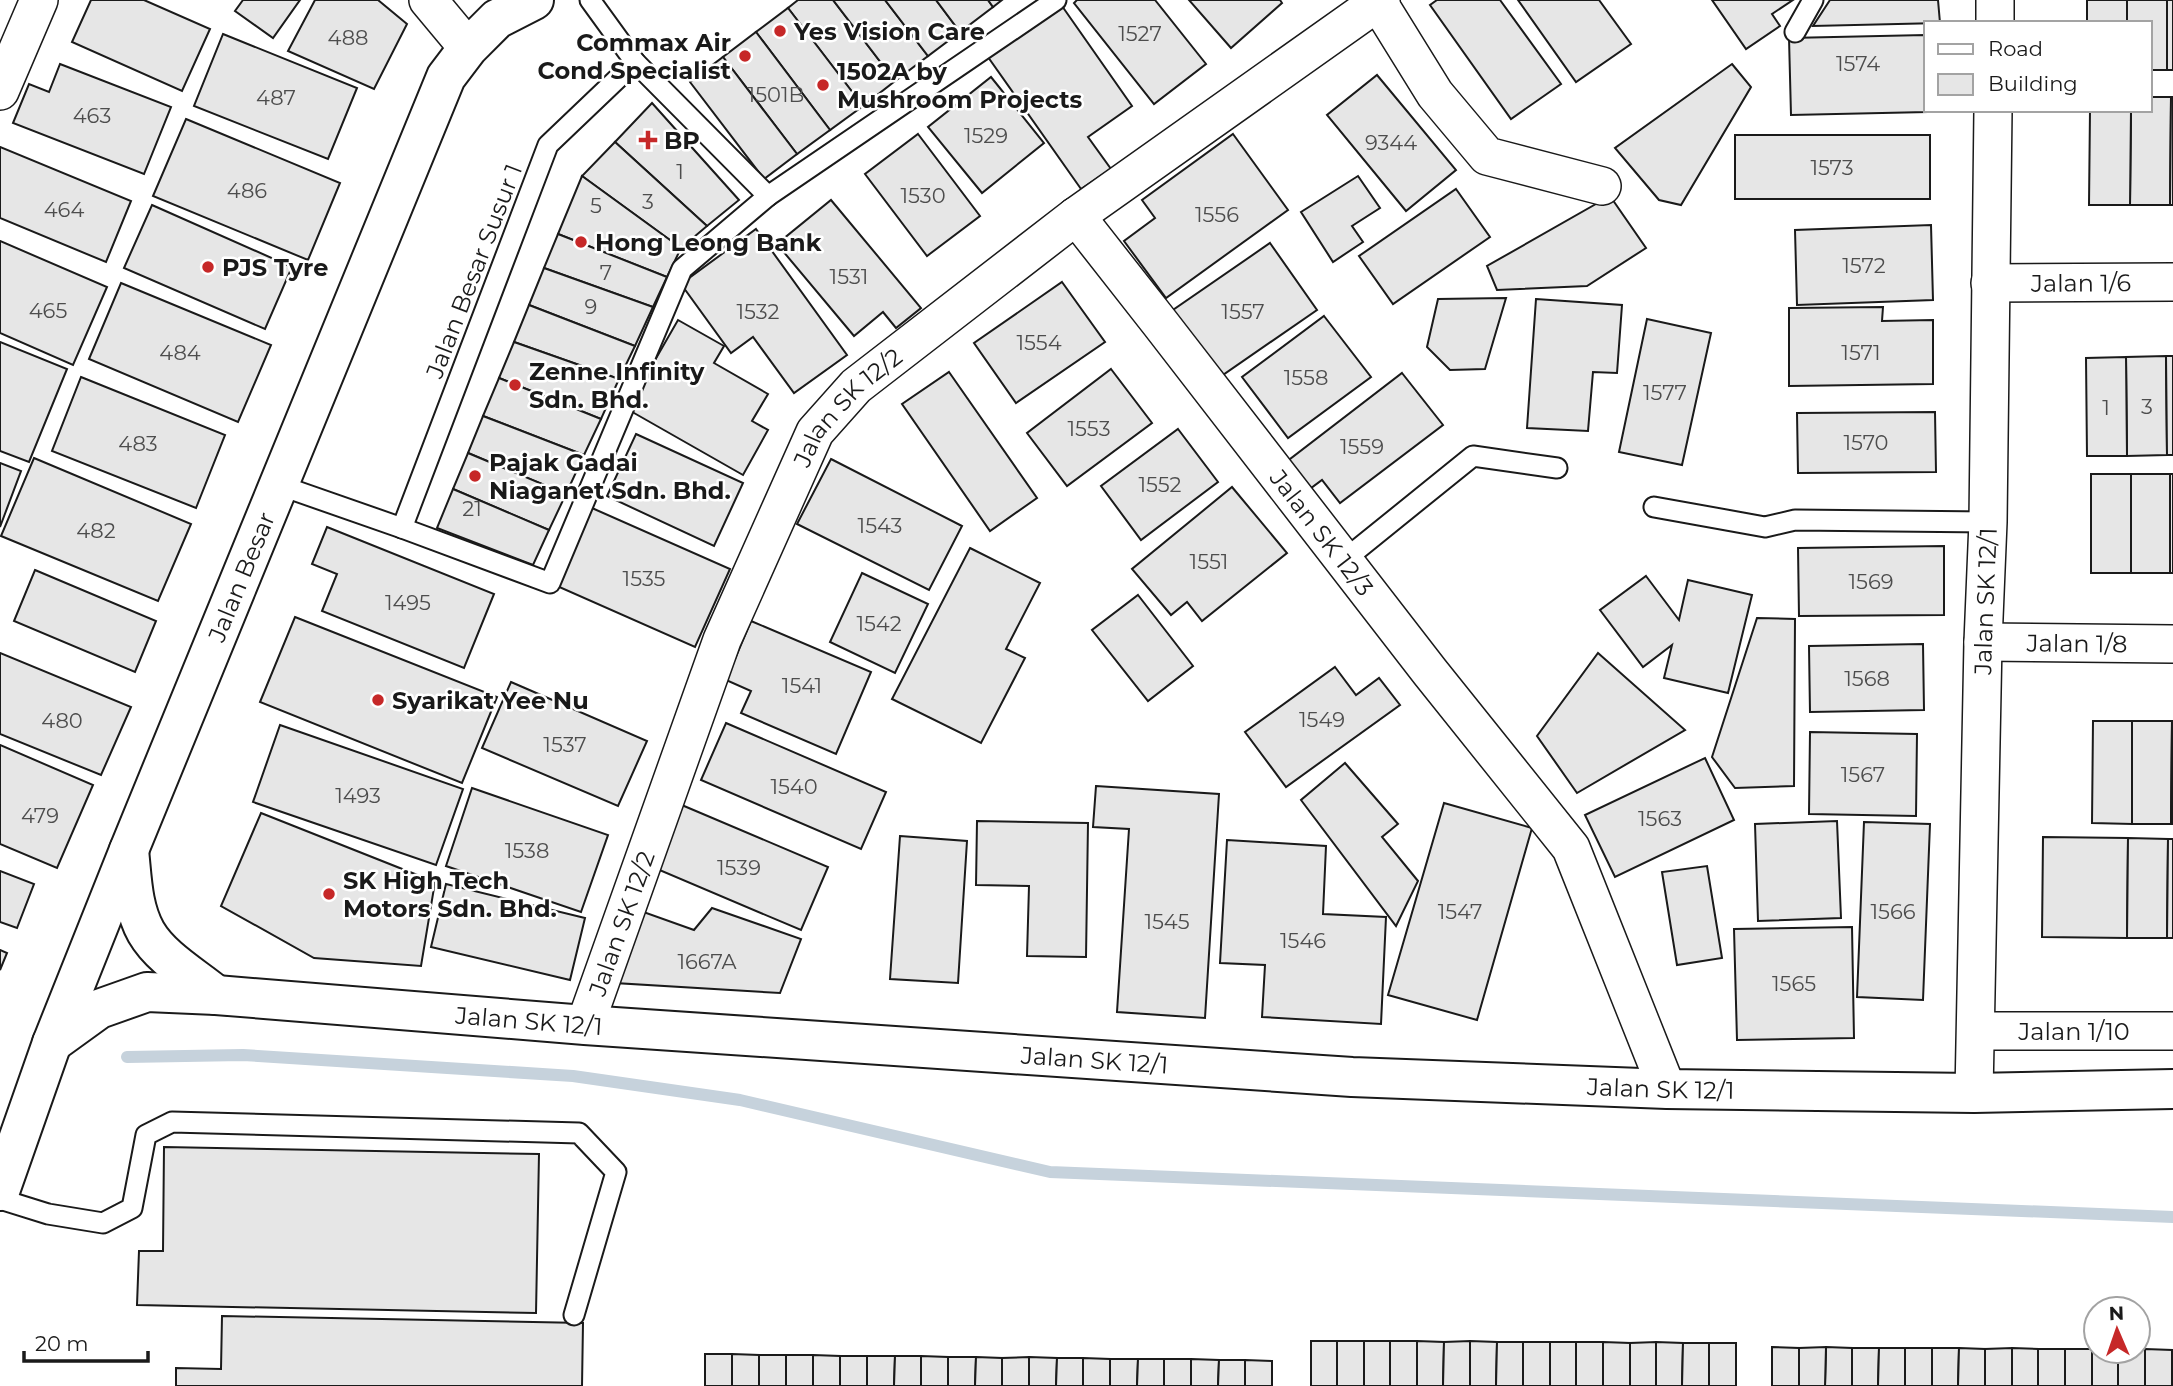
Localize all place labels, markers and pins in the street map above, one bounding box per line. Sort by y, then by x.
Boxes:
place label: Yes Vision Care [793,17,985,46]
marker: Yes Vision Care [772,23,788,39]
place label: Commax Air Cond Specialist [537,28,732,85]
marker: Commax Air Cond Specialist [737,48,753,64]
place label: 1502A by Mushroom Projects [837,57,1083,114]
marker: 1502A by Mushroom Projects [815,77,831,93]
place label: BP [664,126,700,155]
marker: BP [638,130,658,150]
place label: Hong Leong Bank [595,228,822,257]
marker: Hong Leong Bank [573,234,589,250]
place label: PJS Tyre [222,253,328,282]
marker: PJS Tyre [200,259,216,275]
place label: Zenne Infinity Sdn. Bhd. [529,357,705,414]
marker: Zenne Infinity Sdn. Bhd. [507,377,523,393]
place label: Pajak Gadai Niaganet Sdn. Bhd. [489,448,731,505]
marker: Pajak Gadai Niaganet Sdn. Bhd. [467,468,483,484]
place label: Syarikat Yee Nu [392,686,589,715]
marker: Syarikat Yee Nu [370,692,386,708]
place label: SK High Tech Motors Sdn. Bhd. [343,866,557,923]
marker: SK High Tech Motors Sdn. Bhd. [321,886,337,902]

